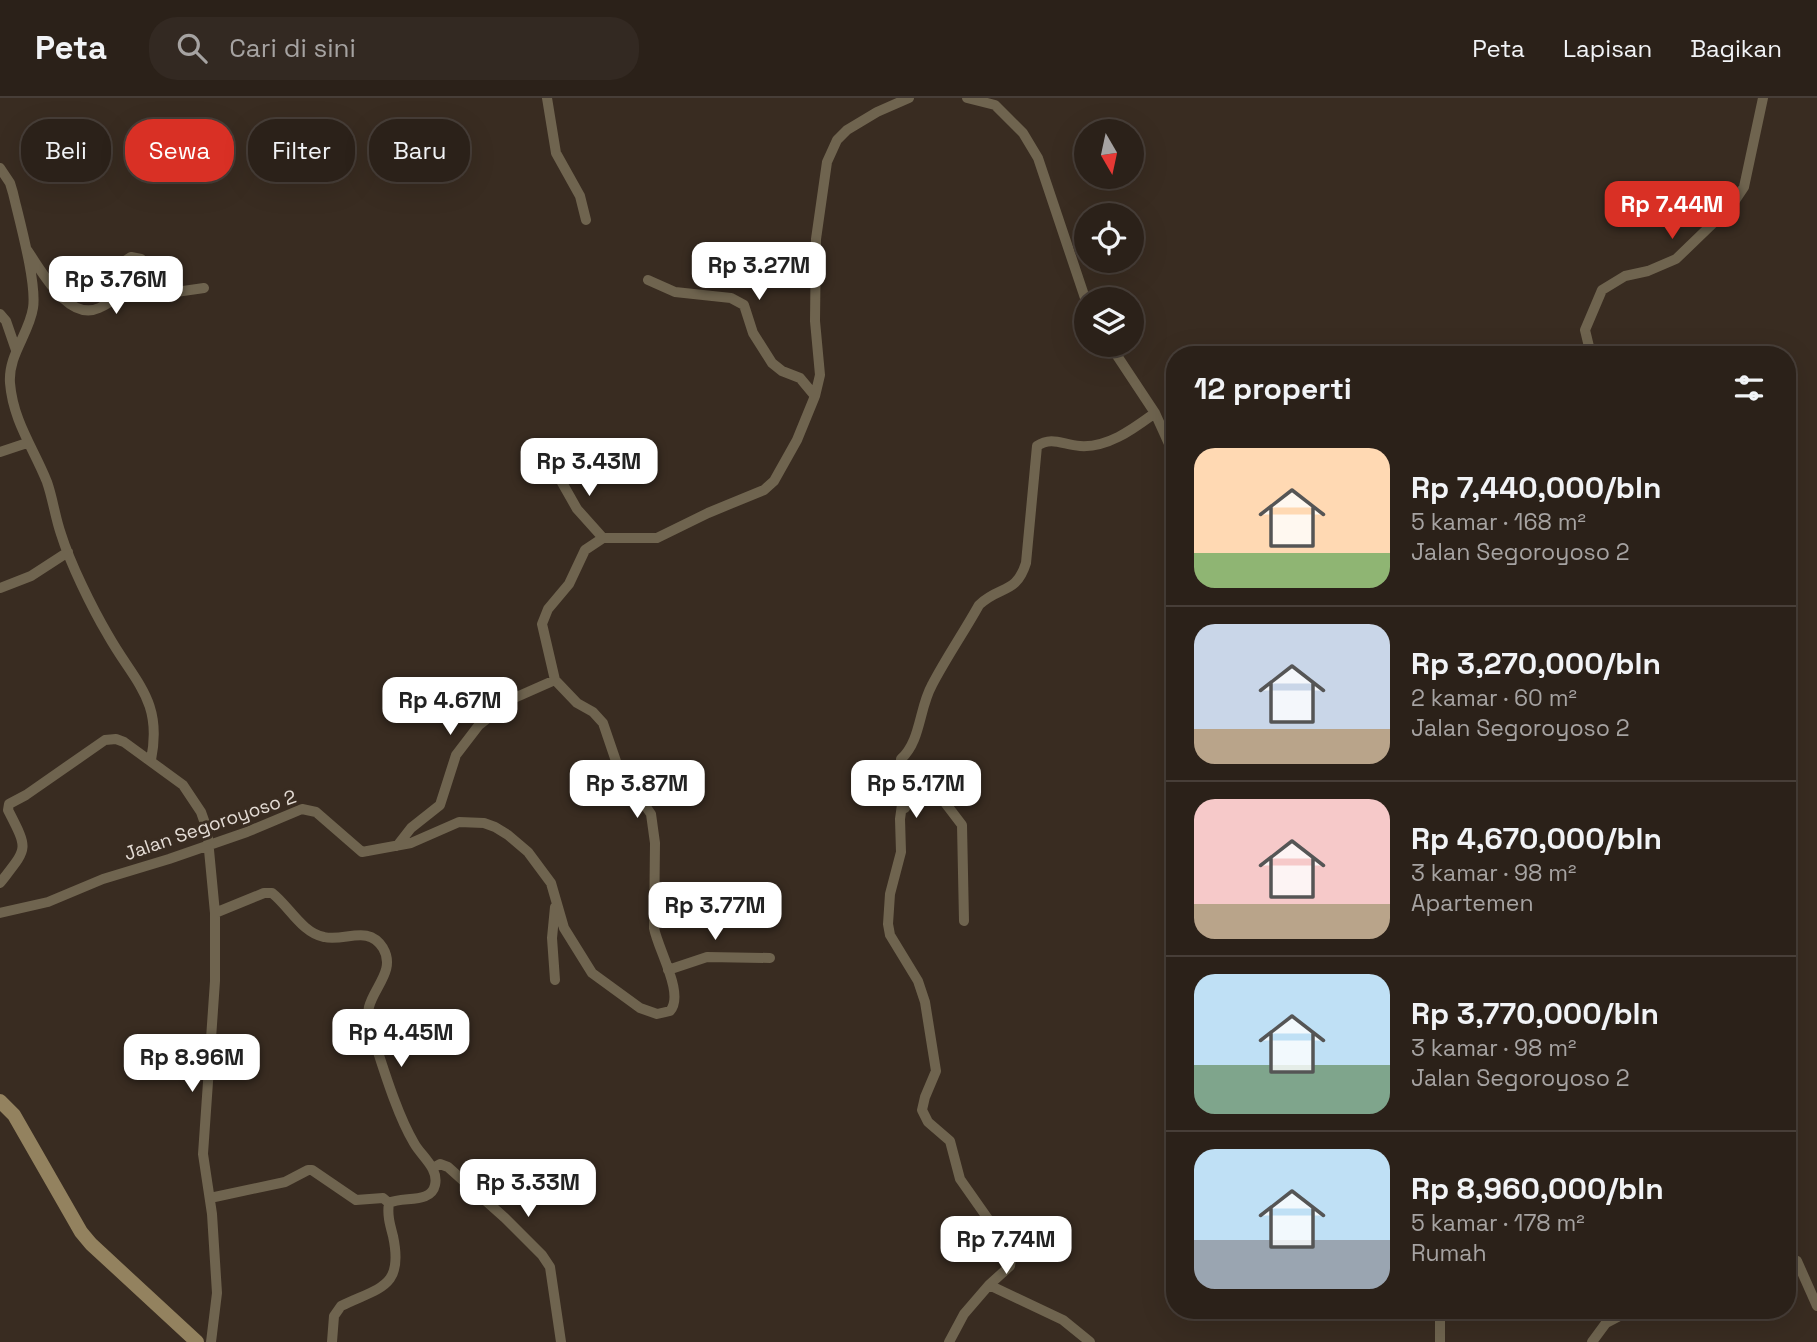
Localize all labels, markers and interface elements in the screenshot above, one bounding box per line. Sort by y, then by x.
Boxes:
search box [149,17,639,80]
text: Peta [35,27,107,69]
icon: search [173,29,211,67]
text: Cari di sini [229,31,356,65]
text: Peta [1472,33,1525,64]
text: Lapisan [1563,33,1652,64]
text: Bagikan [1690,33,1782,64]
chip: Beli [21,119,111,182]
chip: Sewa [125,119,234,182]
chip: Filter [248,119,355,182]
chip: Baru [369,119,470,182]
north arrow [1074,119,1144,189]
map controls [1074,119,1144,357]
pin: Rp 7.44M [1600,181,1744,241]
text: Rp 7.44M [1621,189,1723,219]
button: locate [1074,203,1144,273]
pin: Rp 3.27M [687,242,831,302]
text: Rp 3.27M [708,250,810,280]
pin: Rp 3.76M [44,256,188,316]
text: Rp 3.76M [65,264,167,294]
button: layers [1074,287,1144,357]
text: 12 properti [1194,369,1352,408]
icon: filters [1730,369,1768,407]
pin: Rp 3.43M [517,438,661,498]
text: Rp 3.43M [537,446,641,476]
text: Rp 7,440,000/bln [1411,468,1661,507]
icon: home [1250,476,1334,560]
text: 5 kamar · 168 m² [1411,507,1586,537]
text: Jalan Segoroyoso 2 [1411,537,1630,567]
text: Rp 3,270,000/bln [1411,644,1661,683]
icon: home [1250,652,1334,736]
pin: Rp 4.67M [378,678,522,737]
text: 2 kamar · 60 m² [1411,683,1577,713]
text: Rp 4.67M [398,685,502,715]
text: Jalan Segoroyoso 2 [1411,713,1630,743]
pin: Rp 3.87M [565,760,709,820]
pin: Rp 5.17M [844,760,988,820]
text: Rp 3.87M [586,768,688,798]
text: Rp 5.17M [867,768,965,798]
street label: Jalan Segoroyoso 2 [121,784,299,866]
text: Rp 4,670,000/bln [1411,819,1662,858]
icon: home [1250,827,1334,911]
text: 3 kamar · 98 m² [1411,858,1576,888]
pin: Rp 3.77M [643,882,787,942]
text: Apartemen [1411,888,1533,918]
text: Rp 3.77M [665,890,765,920]
text: Rp 3,770,000/bln [1411,994,1659,1033]
icon: home [1250,1002,1334,1086]
pin: Rp 4.45M [329,1010,473,1069]
text: Rp 4.45M [348,1017,454,1047]
text: 3 kamar · 98 m² [1411,1033,1576,1063]
pin: Rp 8.96M [120,1034,264,1094]
text: Rp 8.96M [140,1042,244,1072]
text: Jalan Segoroyoso 2 [1411,1063,1630,1093]
pin: Rp 3.33M [456,1160,600,1219]
text: Rp 3.33M [476,1167,580,1197]
text: Rp 8,960,000/bln [1411,1169,1664,1208]
icon: home [1250,1177,1334,1261]
text: 5 kamar · 178 m² [1411,1208,1585,1238]
pin: Rp 7.74M [934,1216,1078,1276]
text: Rp 7.74M [957,1224,1055,1254]
text: Rumah [1411,1238,1487,1268]

